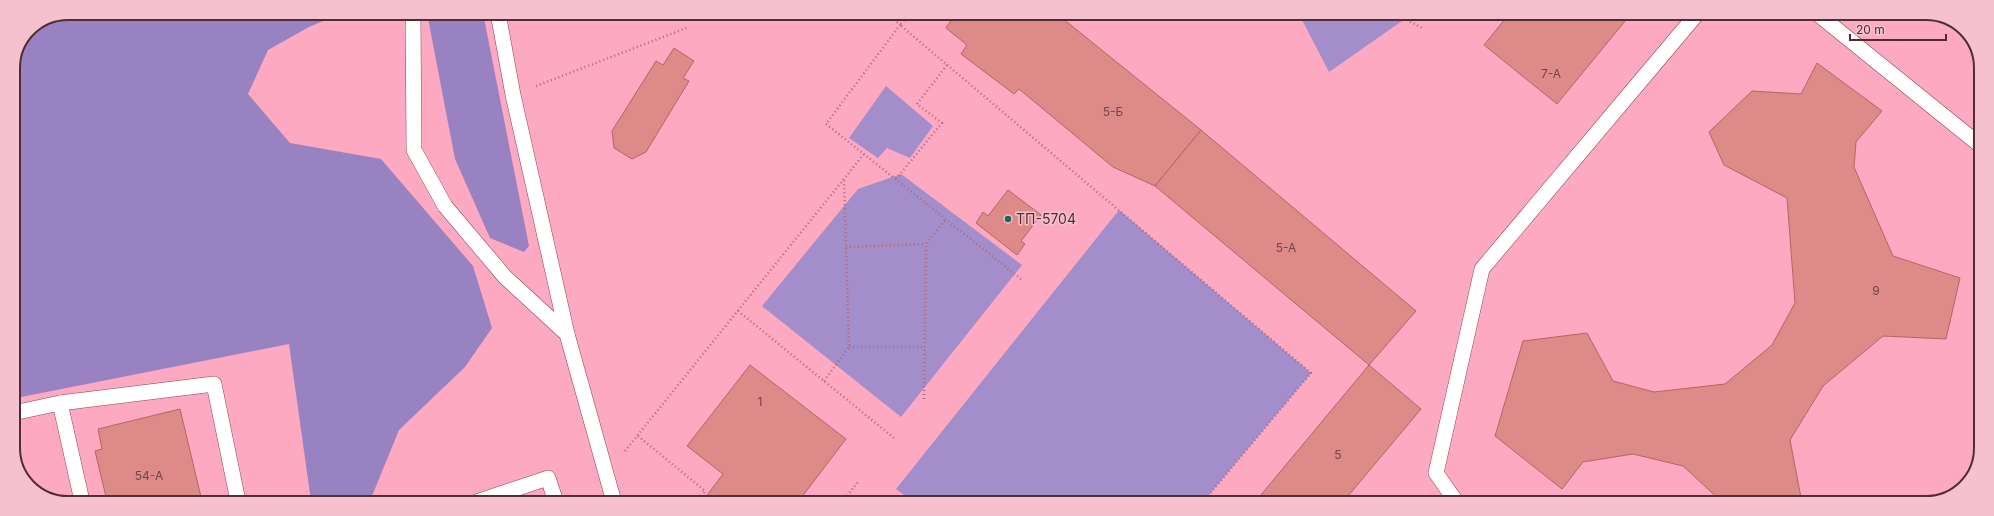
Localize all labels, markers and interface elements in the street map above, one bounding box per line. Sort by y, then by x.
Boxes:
scale bar [1850,16,1946,42]
text: 20 m [1856,22,1885,37]
house number: 7-А [1541,66,1561,81]
house number: 5-Б [1103,104,1124,119]
place label: ТП-5704 [1016,210,1076,227]
marker: ТП-5704 [1003,214,1013,224]
house number: 5-А [1276,240,1296,255]
house number: 9 [1872,283,1880,298]
house number: 1 [758,394,762,409]
house number: 5 [1334,447,1342,462]
house number: 54-А [135,468,163,483]

